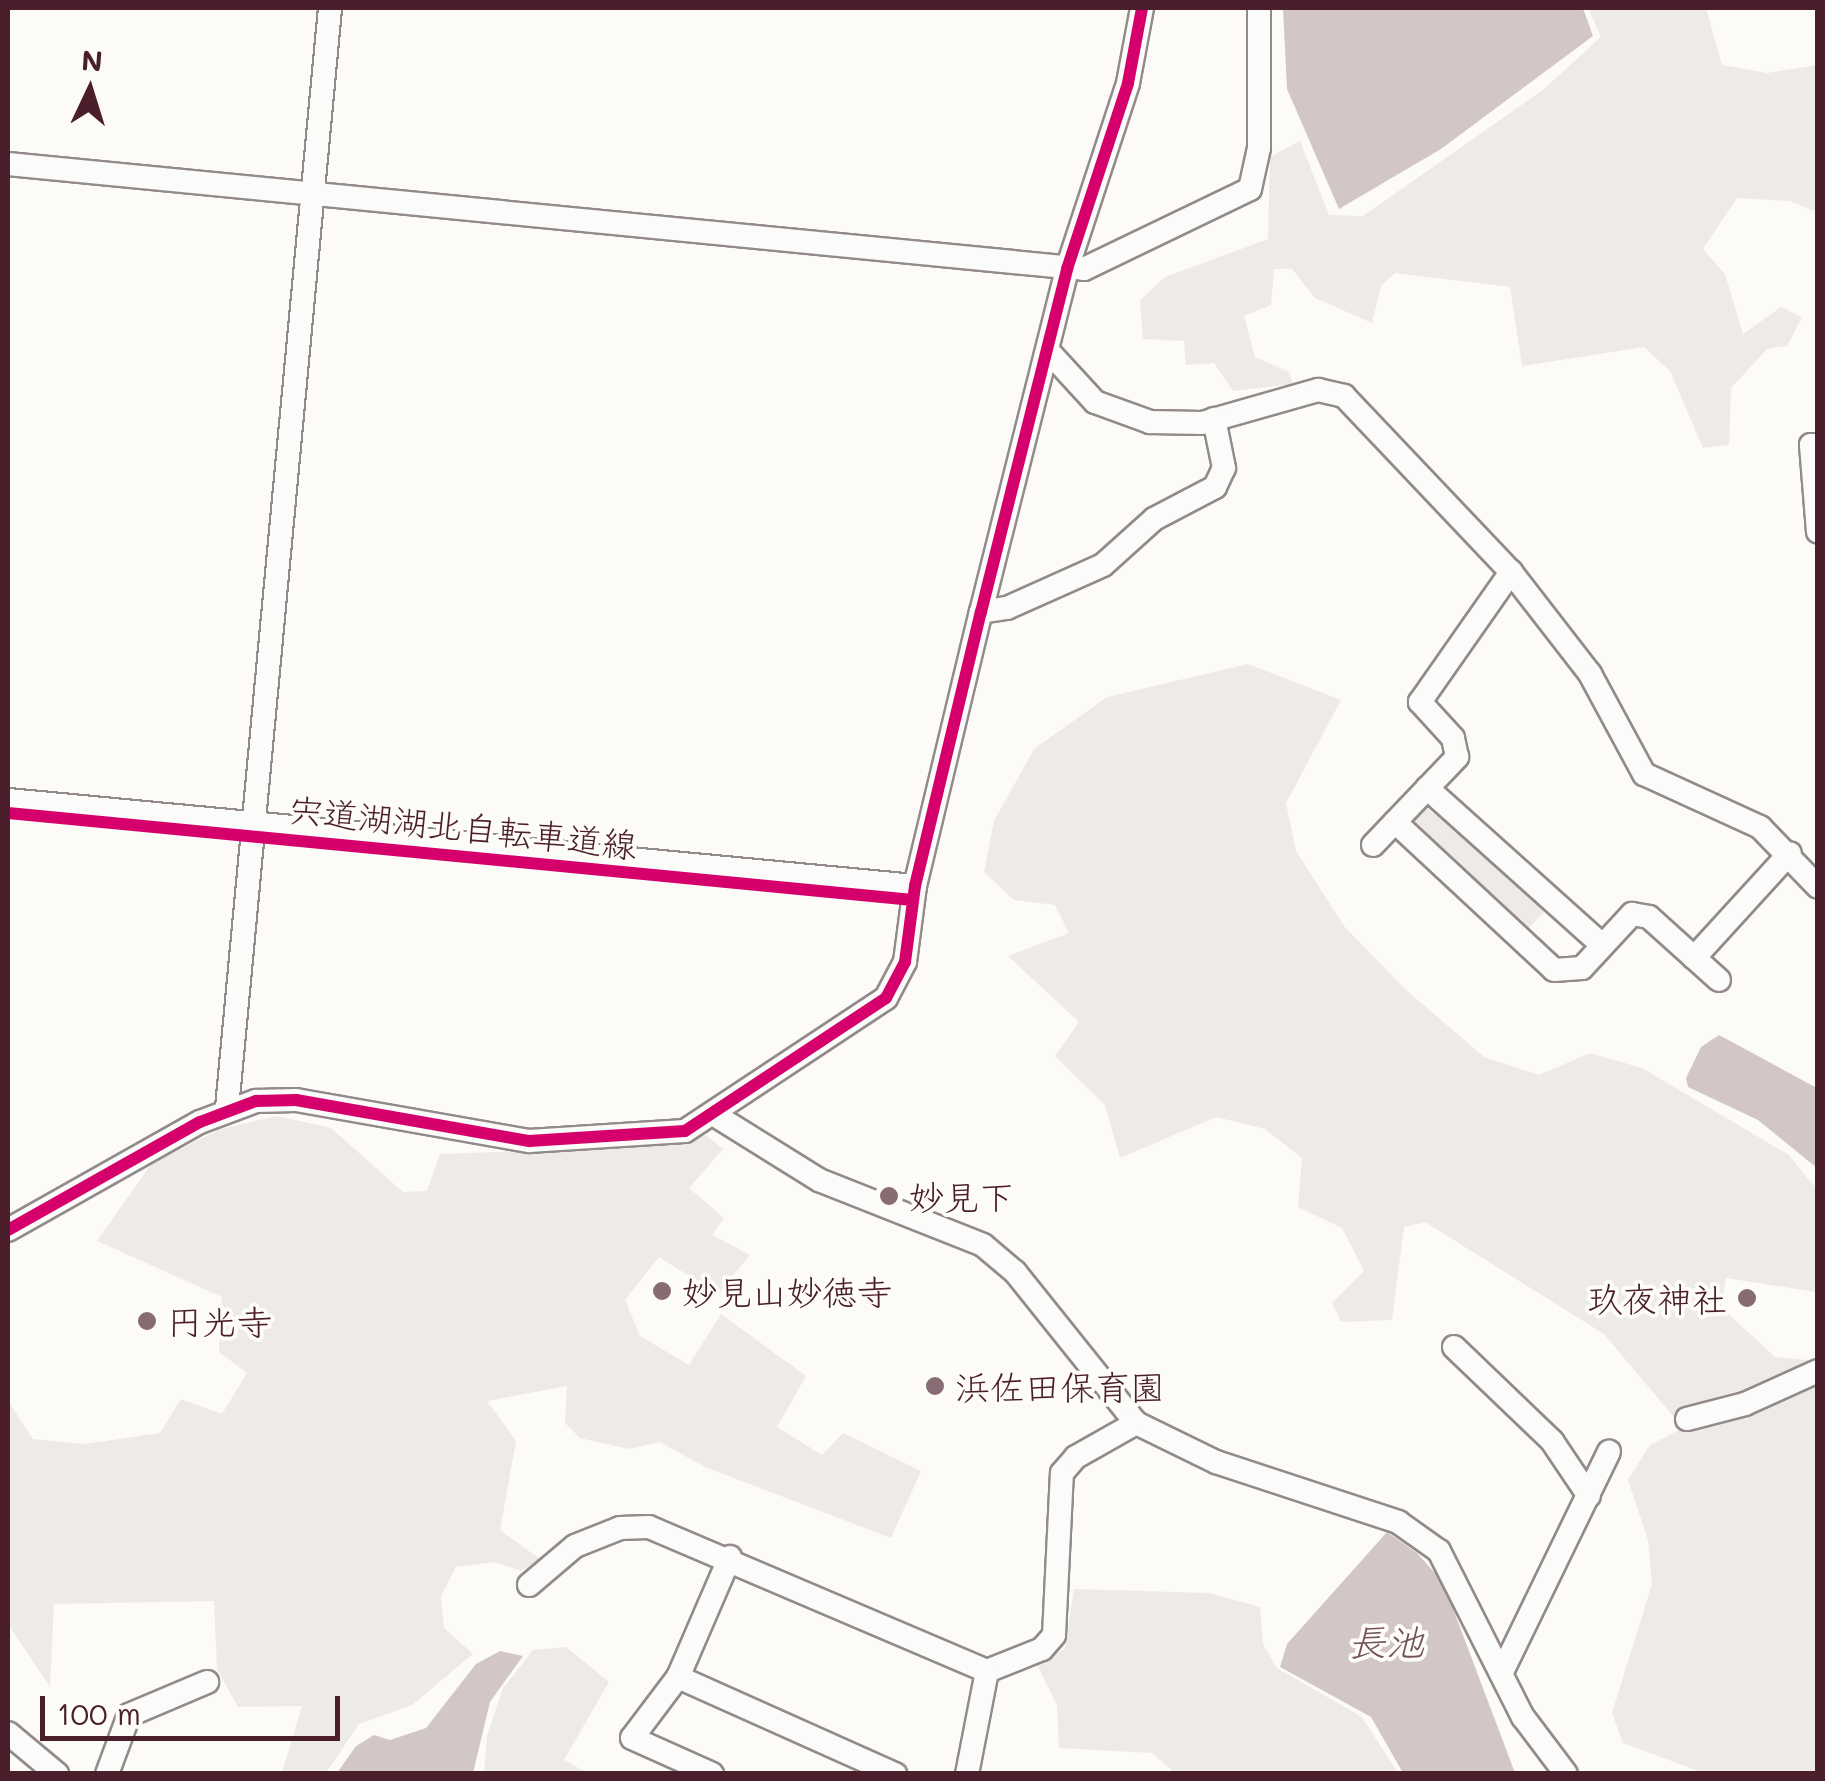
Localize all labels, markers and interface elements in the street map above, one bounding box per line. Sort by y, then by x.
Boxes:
north arrow [40,40,140,140]
text: N [80,41,104,79]
street label: 宍道湖湖北自転車道線 [287,787,639,865]
place label: 妙見下 [909,1175,1014,1217]
marker: 妙見下 [878,1185,900,1207]
place label: 妙見山妙徳寺 [682,1270,892,1312]
place label: 玖夜神社 [1587,1277,1727,1319]
marker: 妙見山妙徳寺 [651,1280,673,1302]
marker: 玖夜神社 [1736,1287,1758,1309]
place label: 円光寺 [167,1300,272,1342]
marker: 円光寺 [136,1310,158,1332]
place label: 浜佐田保育園 [955,1365,1165,1407]
marker: 浜佐田保育園 [924,1375,946,1397]
water label: 長池 [1348,1619,1424,1665]
scale bar [45,1676,345,1738]
text: 100 m [57,1693,141,1733]

